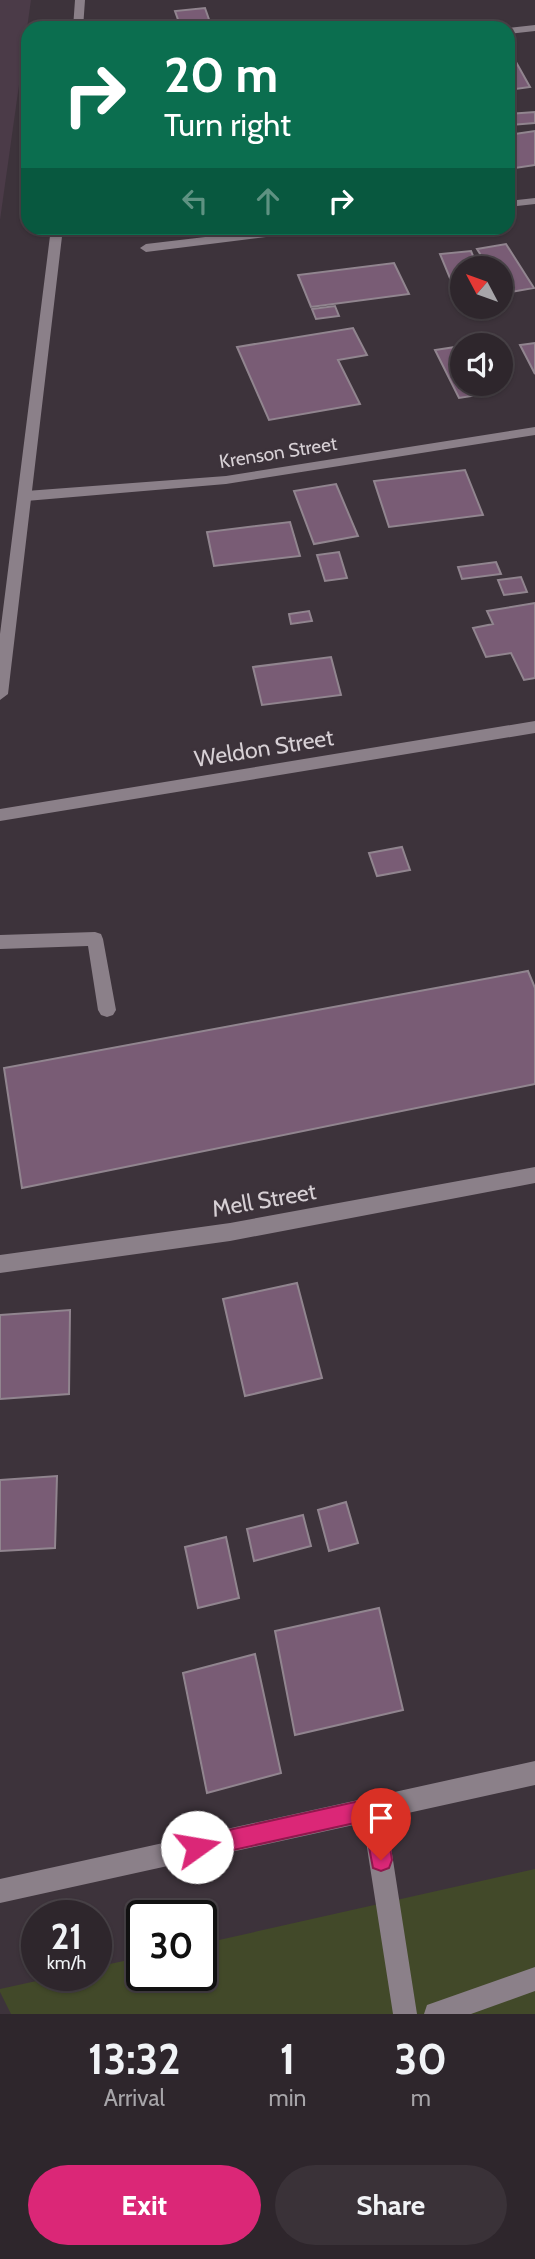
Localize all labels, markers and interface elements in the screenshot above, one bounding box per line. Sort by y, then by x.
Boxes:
text: 20 m [164,45,278,104]
icon: right [49,49,140,140]
text: Turn right [164,105,291,144]
icon: left [176,182,214,220]
icon: ahead [249,182,287,220]
icon: right [322,182,360,220]
north arrow [450,256,513,318]
map controls [450,256,513,396]
button: sound [450,333,513,396]
street label: Krenson Street [218,432,339,473]
street label: Weldon Street [192,723,336,773]
street label: Mell Street [210,1177,319,1223]
pin [351,1788,411,1860]
icon: arrive [362,1799,400,1837]
position arrow [160,1810,234,1884]
speed limit sign: 30 [126,1900,217,1991]
text: 21 [51,1915,82,1958]
text: km/h [47,1952,86,1974]
text: 13:32 [88,2033,180,2085]
text: 1 [280,2033,295,2085]
text: 30 [395,2033,447,2085]
text: Arrival [104,2084,165,2112]
text: min [269,2084,306,2112]
text: m [411,2084,431,2112]
button: Exit [28,2165,261,2245]
button: Share [275,2165,507,2245]

